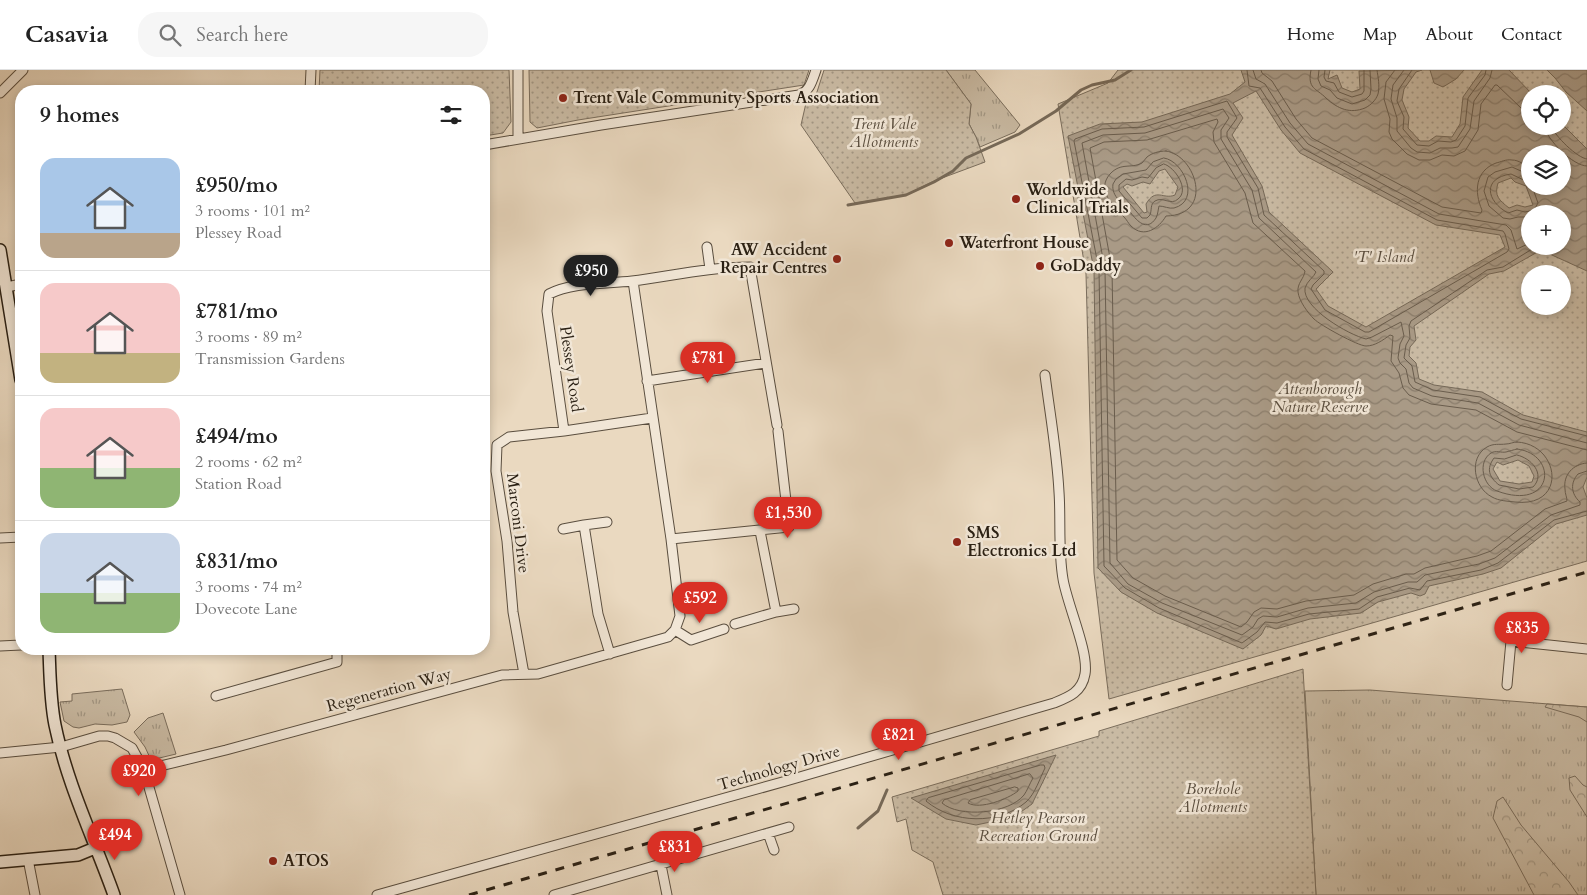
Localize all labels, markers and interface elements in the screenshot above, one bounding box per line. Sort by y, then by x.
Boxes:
search box [138,12,488,57]
text: Casavia [25,18,108,51]
icon: search [156,21,184,49]
text: Search here [196,22,288,48]
text: Home [1287,22,1335,47]
text: Map [1363,22,1397,47]
text: About [1425,22,1473,47]
text: Contact [1501,22,1562,47]
map controls [1521,85,1571,315]
button: locate [1521,85,1571,135]
place label: Trent Vale Community Sports Association [573,87,880,109]
marker: Trent Vale Community Sports Association [557,92,569,104]
text: 9 homes [40,101,119,130]
icon: filters [437,101,465,129]
park label: Trent Vale Allotments [849,113,919,153]
button: layers [1521,145,1571,195]
text: £950/mo [195,171,278,200]
icon: home [80,178,140,238]
place label: Worldwide Clinical Trials [1025,179,1129,219]
marker: Worldwide Clinical Trials [1010,193,1022,205]
text: 3 rooms · 101 m² [195,200,310,222]
button: + [1521,205,1571,255]
text: Plessey Road [195,222,282,244]
place label: Waterfront House [958,232,1089,254]
marker: Waterfront House [943,237,955,249]
place label: AW Accident Repair Centres [720,239,827,279]
park label: 'T' Island [1354,246,1415,268]
marker: AW Accident Repair Centres [831,253,843,265]
pin: £950 [561,254,621,297]
place label: GoDaddy [1050,255,1121,277]
text: £950 [574,260,608,282]
marker: GoDaddy [1034,260,1046,272]
button: − [1521,265,1571,315]
text: £781/mo [195,297,278,326]
icon: home [80,303,140,363]
street label: Plessey Road [554,325,588,414]
text: 3 rooms · 89 m² [195,326,302,348]
pin: £781 [678,342,738,384]
text: £781 [691,347,725,369]
text: Transmission Gardens [195,348,345,370]
park label: Attenborough Nature Reserve [1272,378,1369,418]
text: £494/mo [195,422,278,451]
icon: home [80,428,140,488]
text: 2 rooms · 62 m² [195,451,302,473]
street label: Marconi Drive [501,472,535,574]
text: Station Road [195,473,282,495]
pin: £1,530 [747,496,829,539]
text: £1,530 [765,502,811,524]
place label: SMS Electronics Ltd [967,522,1076,562]
marker: SMS Electronics Ltd [951,536,963,548]
text: £831/mo [195,547,278,576]
icon: home [80,553,140,613]
text: 3 rooms · 74 m² [195,576,302,598]
pin: £592 [670,582,730,624]
text: £592 [683,587,717,609]
text: Dovecote Lane [195,598,298,620]
pin: £835 [1492,612,1552,654]
text: £835 [1505,617,1539,639]
street label: Regeneration Way [324,663,454,717]
pin: £821 [869,718,929,761]
text: £821 [882,724,916,746]
street label: Technology Drive [715,740,843,796]
pin: £920 [109,754,169,797]
text: £920 [122,760,156,782]
park label: Borehole Allotments [1178,778,1248,818]
park label: Hetley Pearson Recreation Ground [979,807,1099,847]
pin: £494 [85,818,145,861]
text: £494 [98,824,132,846]
pin: £831 [645,830,705,873]
text: £831 [658,836,692,858]
place label: ATOS [283,850,329,872]
marker: ATOS [267,855,279,867]

